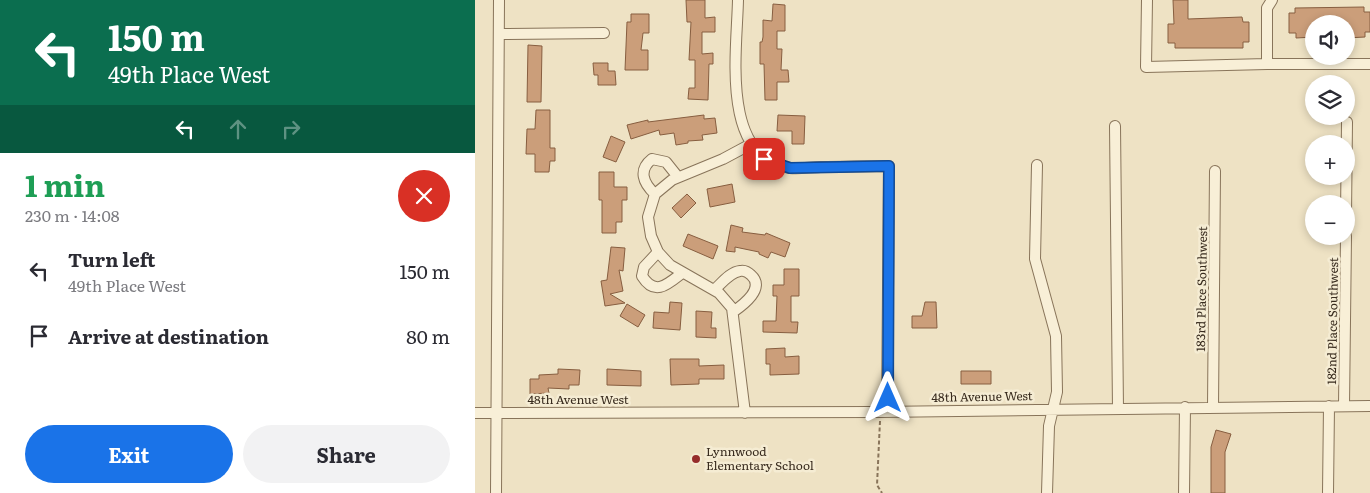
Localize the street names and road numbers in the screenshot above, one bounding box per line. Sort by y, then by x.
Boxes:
street label: 183rd Place Southwest [1191,226,1211,352]
street label: 182nd Place Southwest [1322,257,1342,385]
street label: 48th Avenue West [931,386,1033,406]
street label: 48th Avenue West [527,390,629,408]

